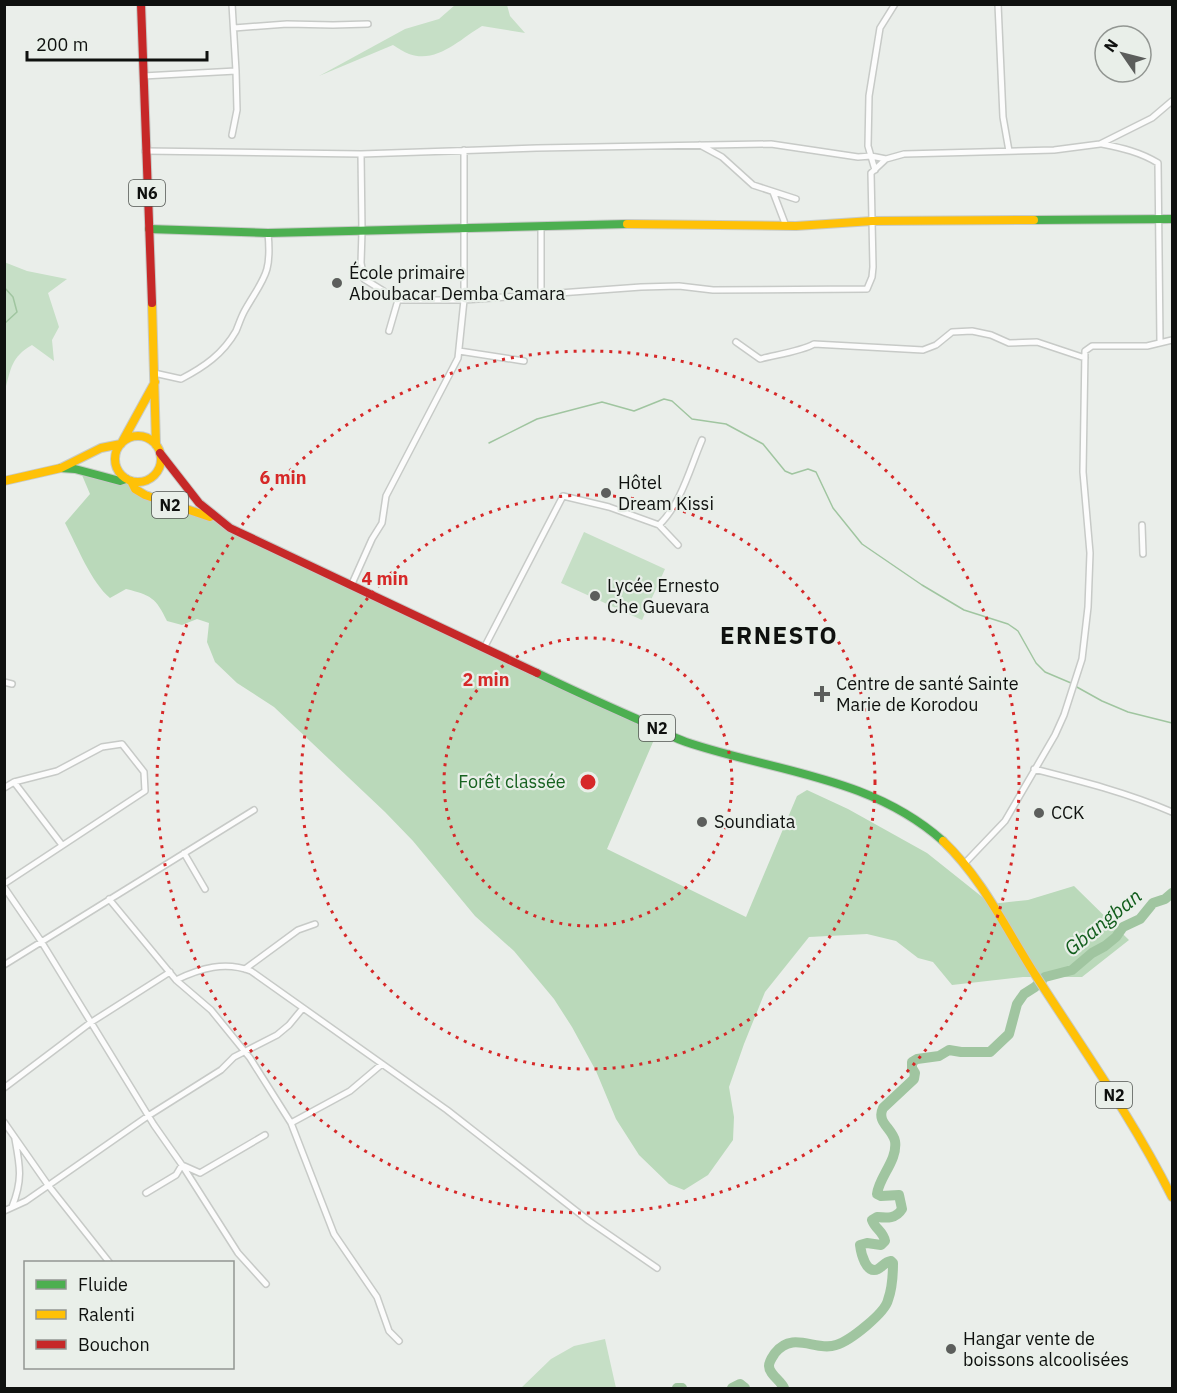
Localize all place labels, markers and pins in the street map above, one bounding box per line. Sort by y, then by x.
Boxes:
place label: École primaire Aboubacar Demba Camara [349,261,565,305]
marker: École primaire Aboubacar Demba Camara [330,276,344,290]
place label: Hôtel Dream Kissi [618,471,714,515]
marker: Hôtel Dream Kissi [599,486,613,500]
place label: Lycée Ernesto Che Guevara [607,574,719,618]
marker: Lycée Ernesto Che Guevara [588,589,602,603]
place label: Centre de santé Sainte Marie de Korodou [836,672,1019,716]
marker: Centre de santé Sainte Marie de Korodou [813,685,831,703]
centre of rings [578,772,598,792]
place label: CCK [1051,801,1085,824]
marker: CCK [1032,806,1046,820]
place label: Soundiata [714,810,796,833]
marker: Soundiata [695,815,709,829]
place label: Hangar vente de boissons alcoolisées [963,1327,1129,1371]
marker: Hangar vente de boissons alcoolisées [944,1342,958,1356]

